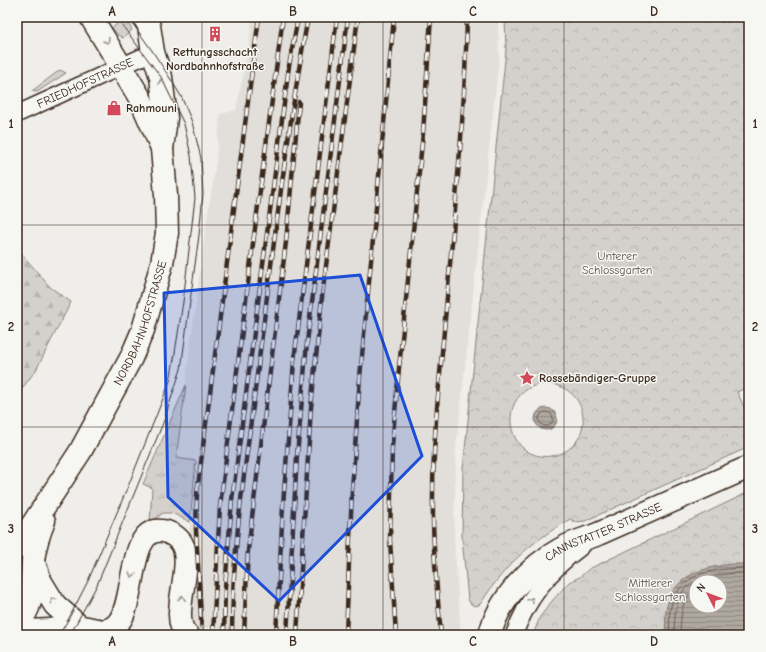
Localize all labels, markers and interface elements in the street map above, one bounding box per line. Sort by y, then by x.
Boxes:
text: A [108,4,116,19]
text: B [289,4,297,19]
text: C [469,4,477,19]
text: D [650,4,658,19]
building icon: Rettungsschacht Nordbahnhofstraße [206,25,224,43]
one-way arrow [102,37,109,44]
place label: Rettungsschacht Nordbahnhofstraße [166,45,264,73]
street label: FRIEDHOFSTRASSE [35,55,136,111]
one-way arrow [157,79,166,85]
shop icon: Rahmouni [105,99,123,117]
place label: Rahmouni [126,101,177,115]
text: 1 [8,116,14,131]
text: 1 [752,116,758,131]
park label: Unterer Schlossgarten [582,249,652,277]
street label: NORDBAHNHOFSTRASSE [111,259,169,388]
text: 2 [8,319,14,334]
text: 2 [752,319,758,334]
place icon: Rossebändiger-Gruppe [518,369,536,387]
place label: Rossebändiger-Gruppe [539,371,656,385]
street label: CANNSTATTER STRASSE [542,500,664,564]
text: 3 [8,521,14,536]
text: 3 [752,521,758,536]
one-way arrow [128,571,137,578]
north arrow [688,574,728,614]
park label: Mittlerer Schlossgarten [615,576,685,604]
text: N [694,581,708,595]
one-way arrow [177,595,186,601]
one-way arrow [50,597,58,604]
one-way arrow [527,597,534,604]
text: A [108,634,116,649]
text: B [289,634,297,649]
text: C [469,634,477,649]
text: D [650,634,658,649]

